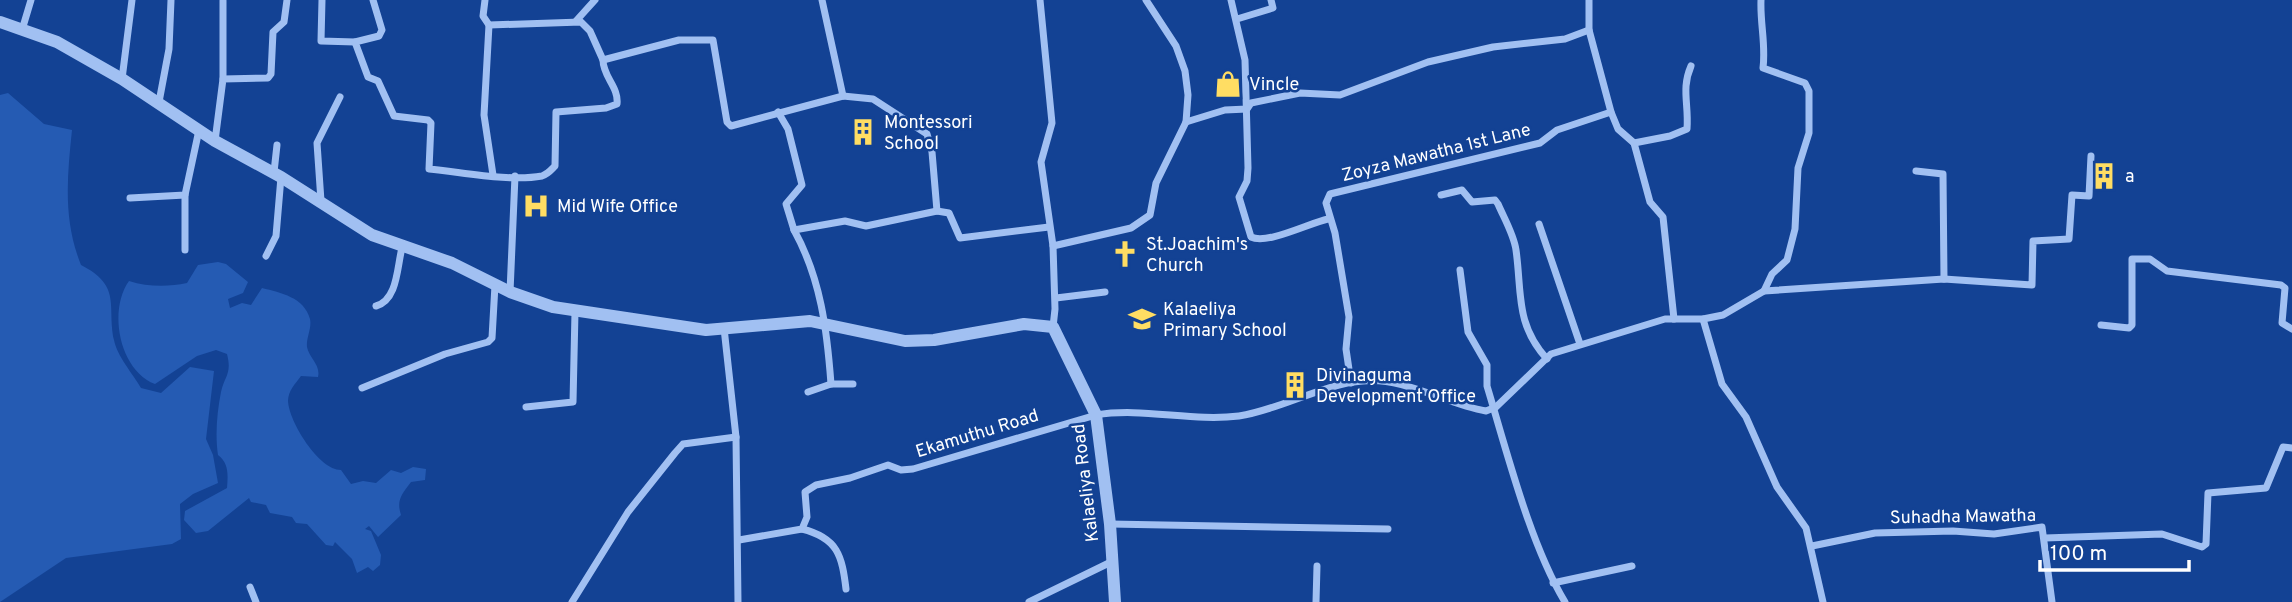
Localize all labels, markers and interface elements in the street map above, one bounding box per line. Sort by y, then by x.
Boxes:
shop icon: Vincle [1213,69,1243,99]
place label: Vincle [1249,74,1299,97]
place label: Montessori School [884,112,973,156]
building icon: Montessori School [848,117,878,147]
street label: Zoyza Mawatha 1st Lane [1339,119,1533,188]
building icon: a [2089,161,2119,191]
place label: a [2125,166,2134,189]
hospital icon: Mid Wife Office [521,191,551,221]
place label: Mid Wife Office [557,196,678,219]
place label: St.Joachim's Church [1146,234,1248,278]
church icon: St.Joachim's Church [1110,239,1140,269]
place label: Kalaeliya Primary School [1163,299,1287,343]
school or university icon: Kalaeliya Primary School [1127,304,1157,334]
place label: Divinaguma Development Office [1316,365,1476,409]
building icon: Divinaguma Development Office [1280,370,1310,400]
street label: Ekamuthu Road [913,405,1042,464]
street label: Kalaeliya Road [1068,422,1105,543]
street label: Suhadha Mawatha [1890,505,2036,530]
scale bar [2040,528,2189,572]
text: 100 m [2050,541,2107,568]

